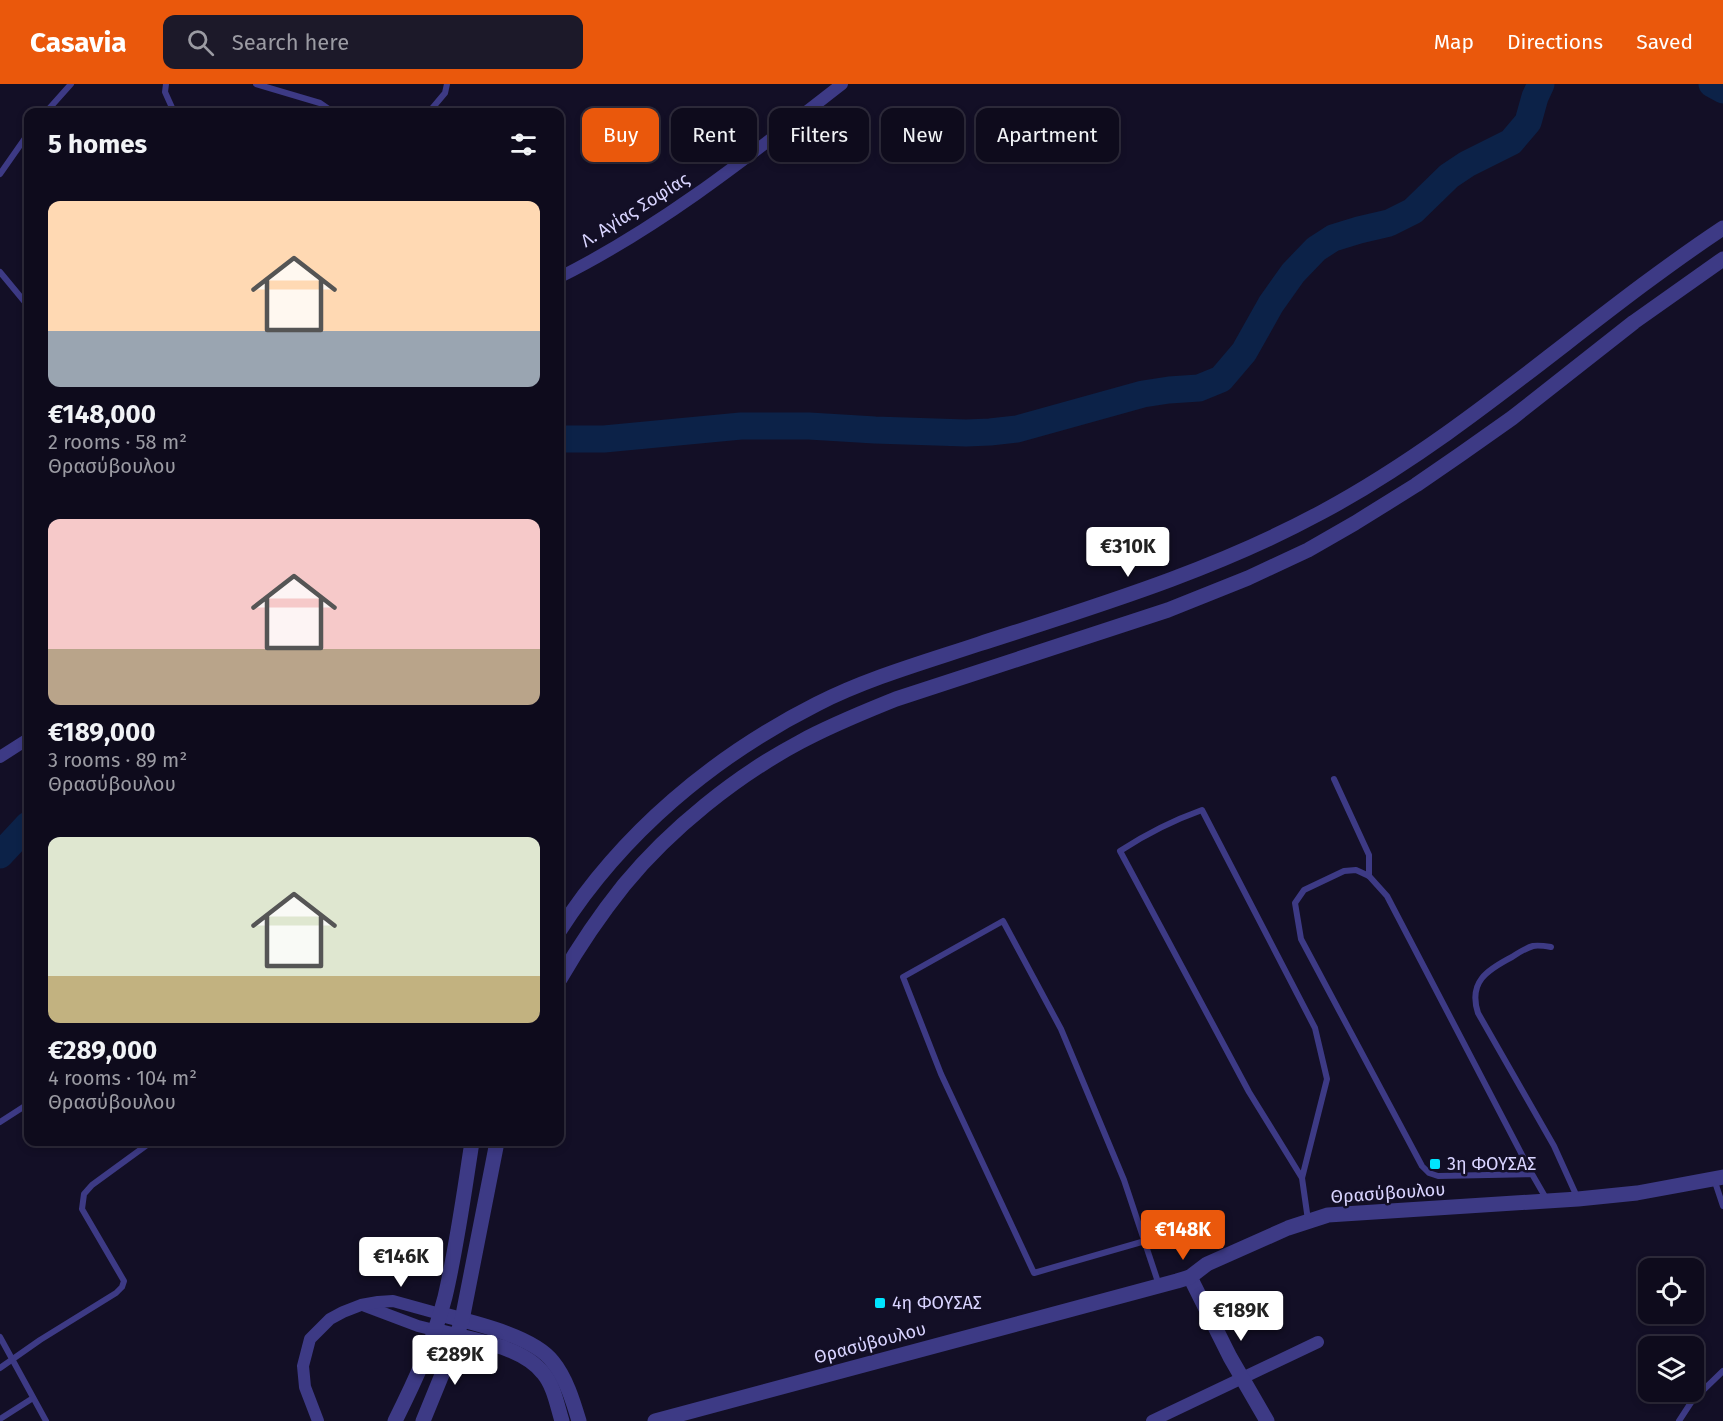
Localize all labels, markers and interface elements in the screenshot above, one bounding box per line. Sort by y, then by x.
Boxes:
search box [163,15,583,69]
text: Casavia [30,26,127,59]
icon: search [184,26,217,59]
text: Search here [232,29,349,56]
text: Map [1434,29,1474,55]
text: Directions [1507,29,1603,55]
text: Saved [1636,29,1693,55]
chip: Buy [582,108,659,162]
chip: Rent [671,108,757,162]
chip: Filters [769,108,869,162]
chip: New [881,108,964,162]
chip: Apartment [976,108,1119,162]
icon: filters [507,128,540,161]
text: 5 homes [48,129,147,160]
street label: Λ. Αγίας Σοφίας [577,168,694,252]
icon: home [240,240,348,348]
text: €148,000 [48,399,156,430]
text: 2 rooms · 58 m² [48,430,187,454]
text: Θρασύβουλου [48,454,176,478]
pin: €310K [1086,527,1170,578]
text: €310K [1100,534,1156,558]
icon: home [240,558,348,666]
text: €189,000 [48,717,155,748]
text: 3 rooms · 89 m² [48,748,187,772]
text: Θρασύβουλου [48,772,176,796]
icon: home [240,876,348,984]
text: €289,000 [48,1035,157,1066]
text: 4 rooms · 104 m² [48,1066,197,1090]
text: Θρασύβουλου [48,1090,176,1114]
place label: 3η ΦΟΥΣΑΣ [1447,1153,1536,1175]
marker: 3η ΦΟΥΣΑΣ [1428,1157,1442,1171]
street label: Θρασύβουλου [1330,1178,1446,1208]
pin: €148K [1141,1210,1225,1261]
text: €148K [1155,1217,1211,1241]
pin: €146K [359,1237,443,1288]
text: €146K [373,1244,429,1268]
map controls [1638,1258,1704,1402]
button: locate [1638,1258,1704,1324]
pin: €189K [1199,1291,1283,1342]
place label: 4η ΦΟΥΣΑΣ [892,1292,982,1314]
marker: 4η ΦΟΥΣΑΣ [873,1296,887,1310]
text: €189K [1213,1298,1269,1322]
street label: Θρασύβουλου [812,1317,928,1369]
pin: €289K [413,1335,497,1386]
button: layers [1638,1336,1704,1402]
text: €289K [426,1342,484,1366]

